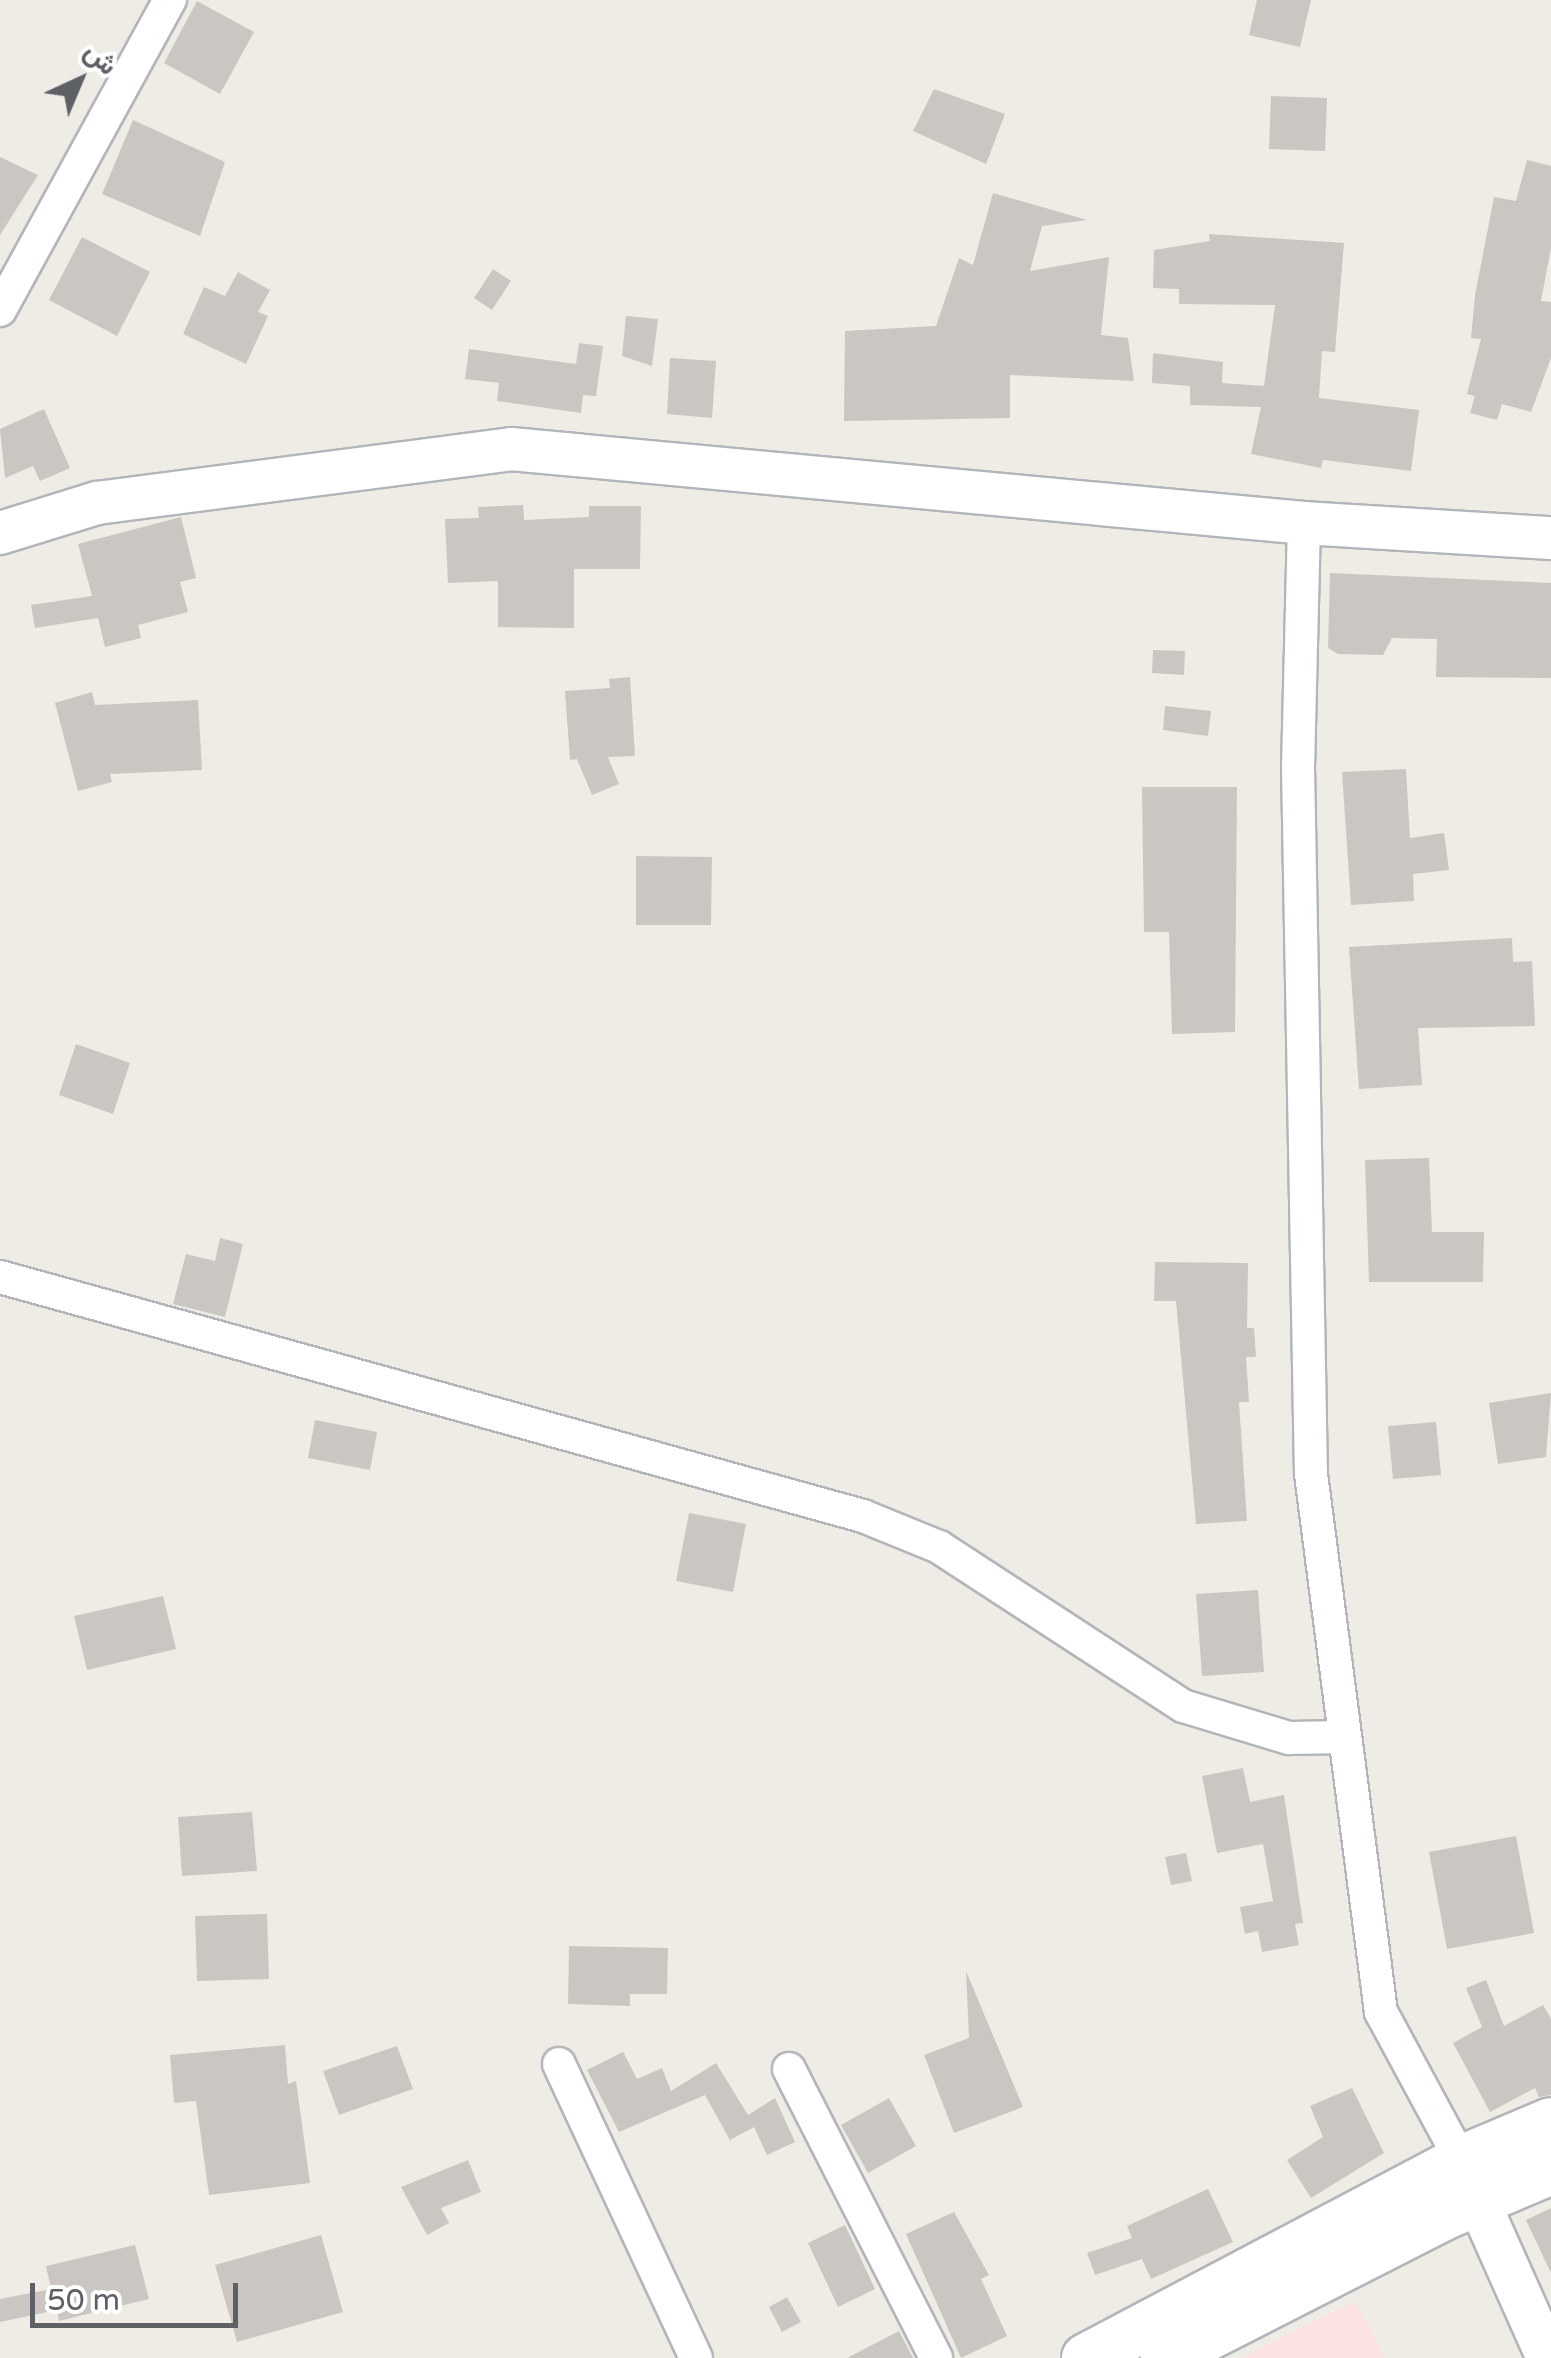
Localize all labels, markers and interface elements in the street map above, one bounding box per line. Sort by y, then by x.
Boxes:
north arrow [30,30,130,130]
text: ش [77,35,125,82]
scale bar [35,2263,242,2325]
text: 50 m [47,2282,120,2319]

